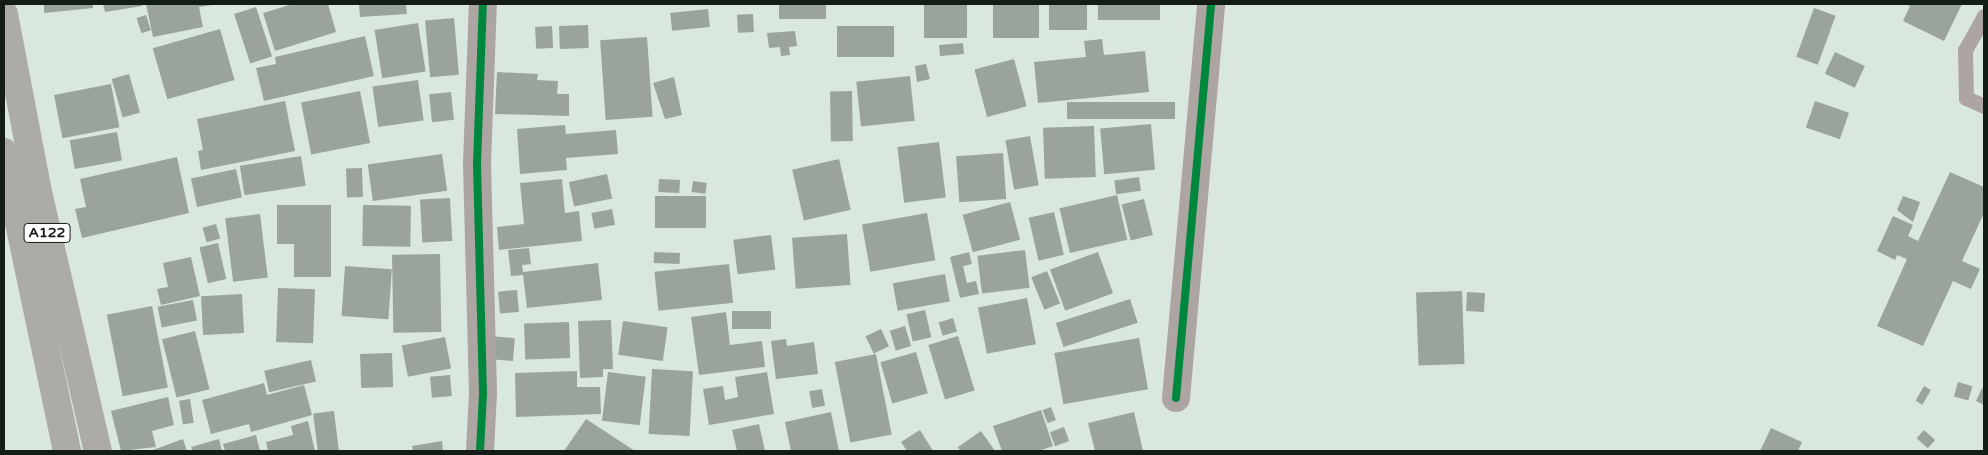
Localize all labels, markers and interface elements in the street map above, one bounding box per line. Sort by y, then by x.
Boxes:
road number: A122 [23,222,71,244]

